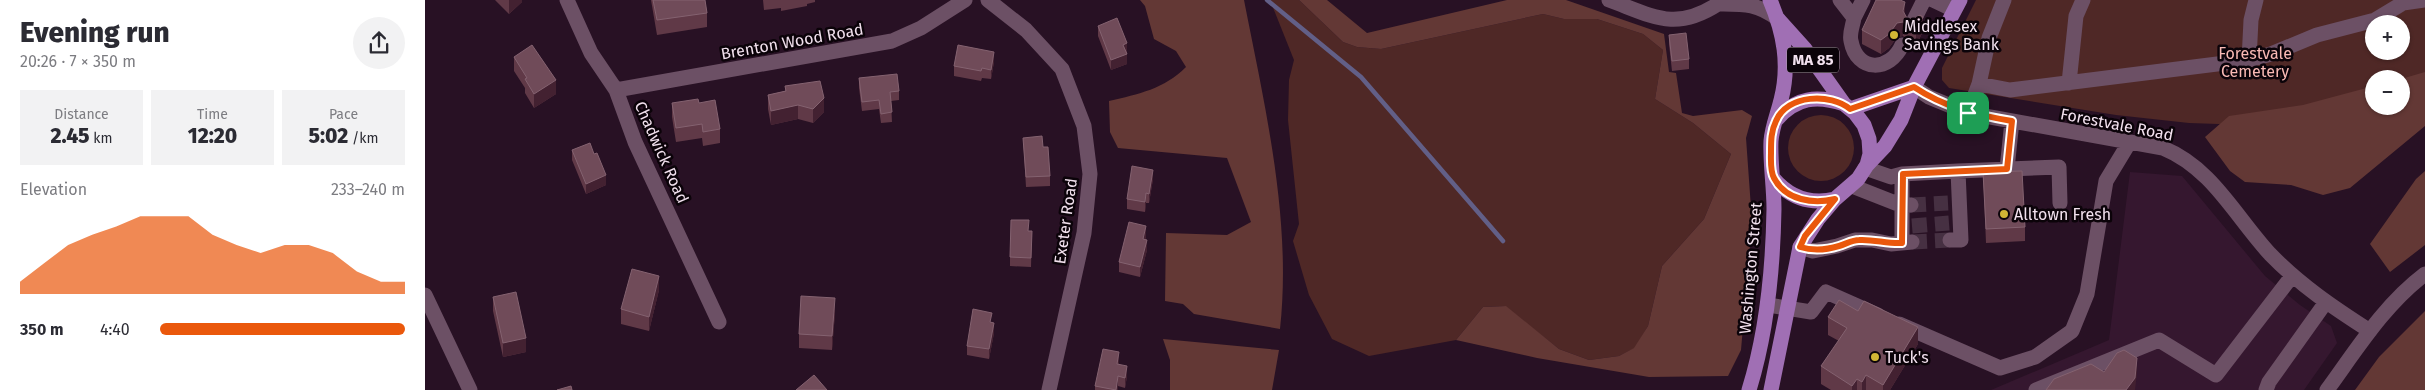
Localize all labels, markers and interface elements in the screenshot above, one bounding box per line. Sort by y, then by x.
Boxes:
map controls [2365,15,2410,115]
button: + [2365,15,2410,60]
text: Evening run [20,16,170,49]
button: share [353,17,405,69]
place label: Middlesex Savings Bank [1904,17,2000,54]
street label: Brenton Wood Road [719,20,865,63]
marker: Middlesex Savings Bank [1888,29,1900,41]
park label: Forestvale Cemetery [2218,44,2292,81]
road number: MA 85 [1787,48,1839,72]
text: 20:26 · 7 × 350 m [20,52,136,71]
button: − [2365,70,2410,115]
pin [1947,92,1989,134]
street label: Chadwick Road [631,98,692,206]
icon: arrive [1954,99,1982,127]
street label: Forestvale Road [2059,104,2175,145]
text: Distance [54,106,109,123]
text: Time [197,106,228,123]
text: Pace [329,106,358,123]
text: 2.45 [51,123,90,149]
text: 12:20 [188,123,237,149]
text: 5:02 [309,123,348,149]
text: km [90,130,112,147]
text: /km [348,130,378,147]
street label: Exeter Road [1050,177,1081,265]
text: Elevation [20,180,87,199]
text: 233–240 m [331,180,405,199]
street label: Washington Street [1735,201,1766,335]
place label: Alltown Fresh [2014,205,2111,224]
marker: Alltown Fresh [1998,208,2010,220]
text: 350 m [20,320,64,339]
text: 4:40 [100,320,130,339]
place label: Tuck's [1885,348,1929,367]
marker: Tuck's [1869,351,1881,363]

